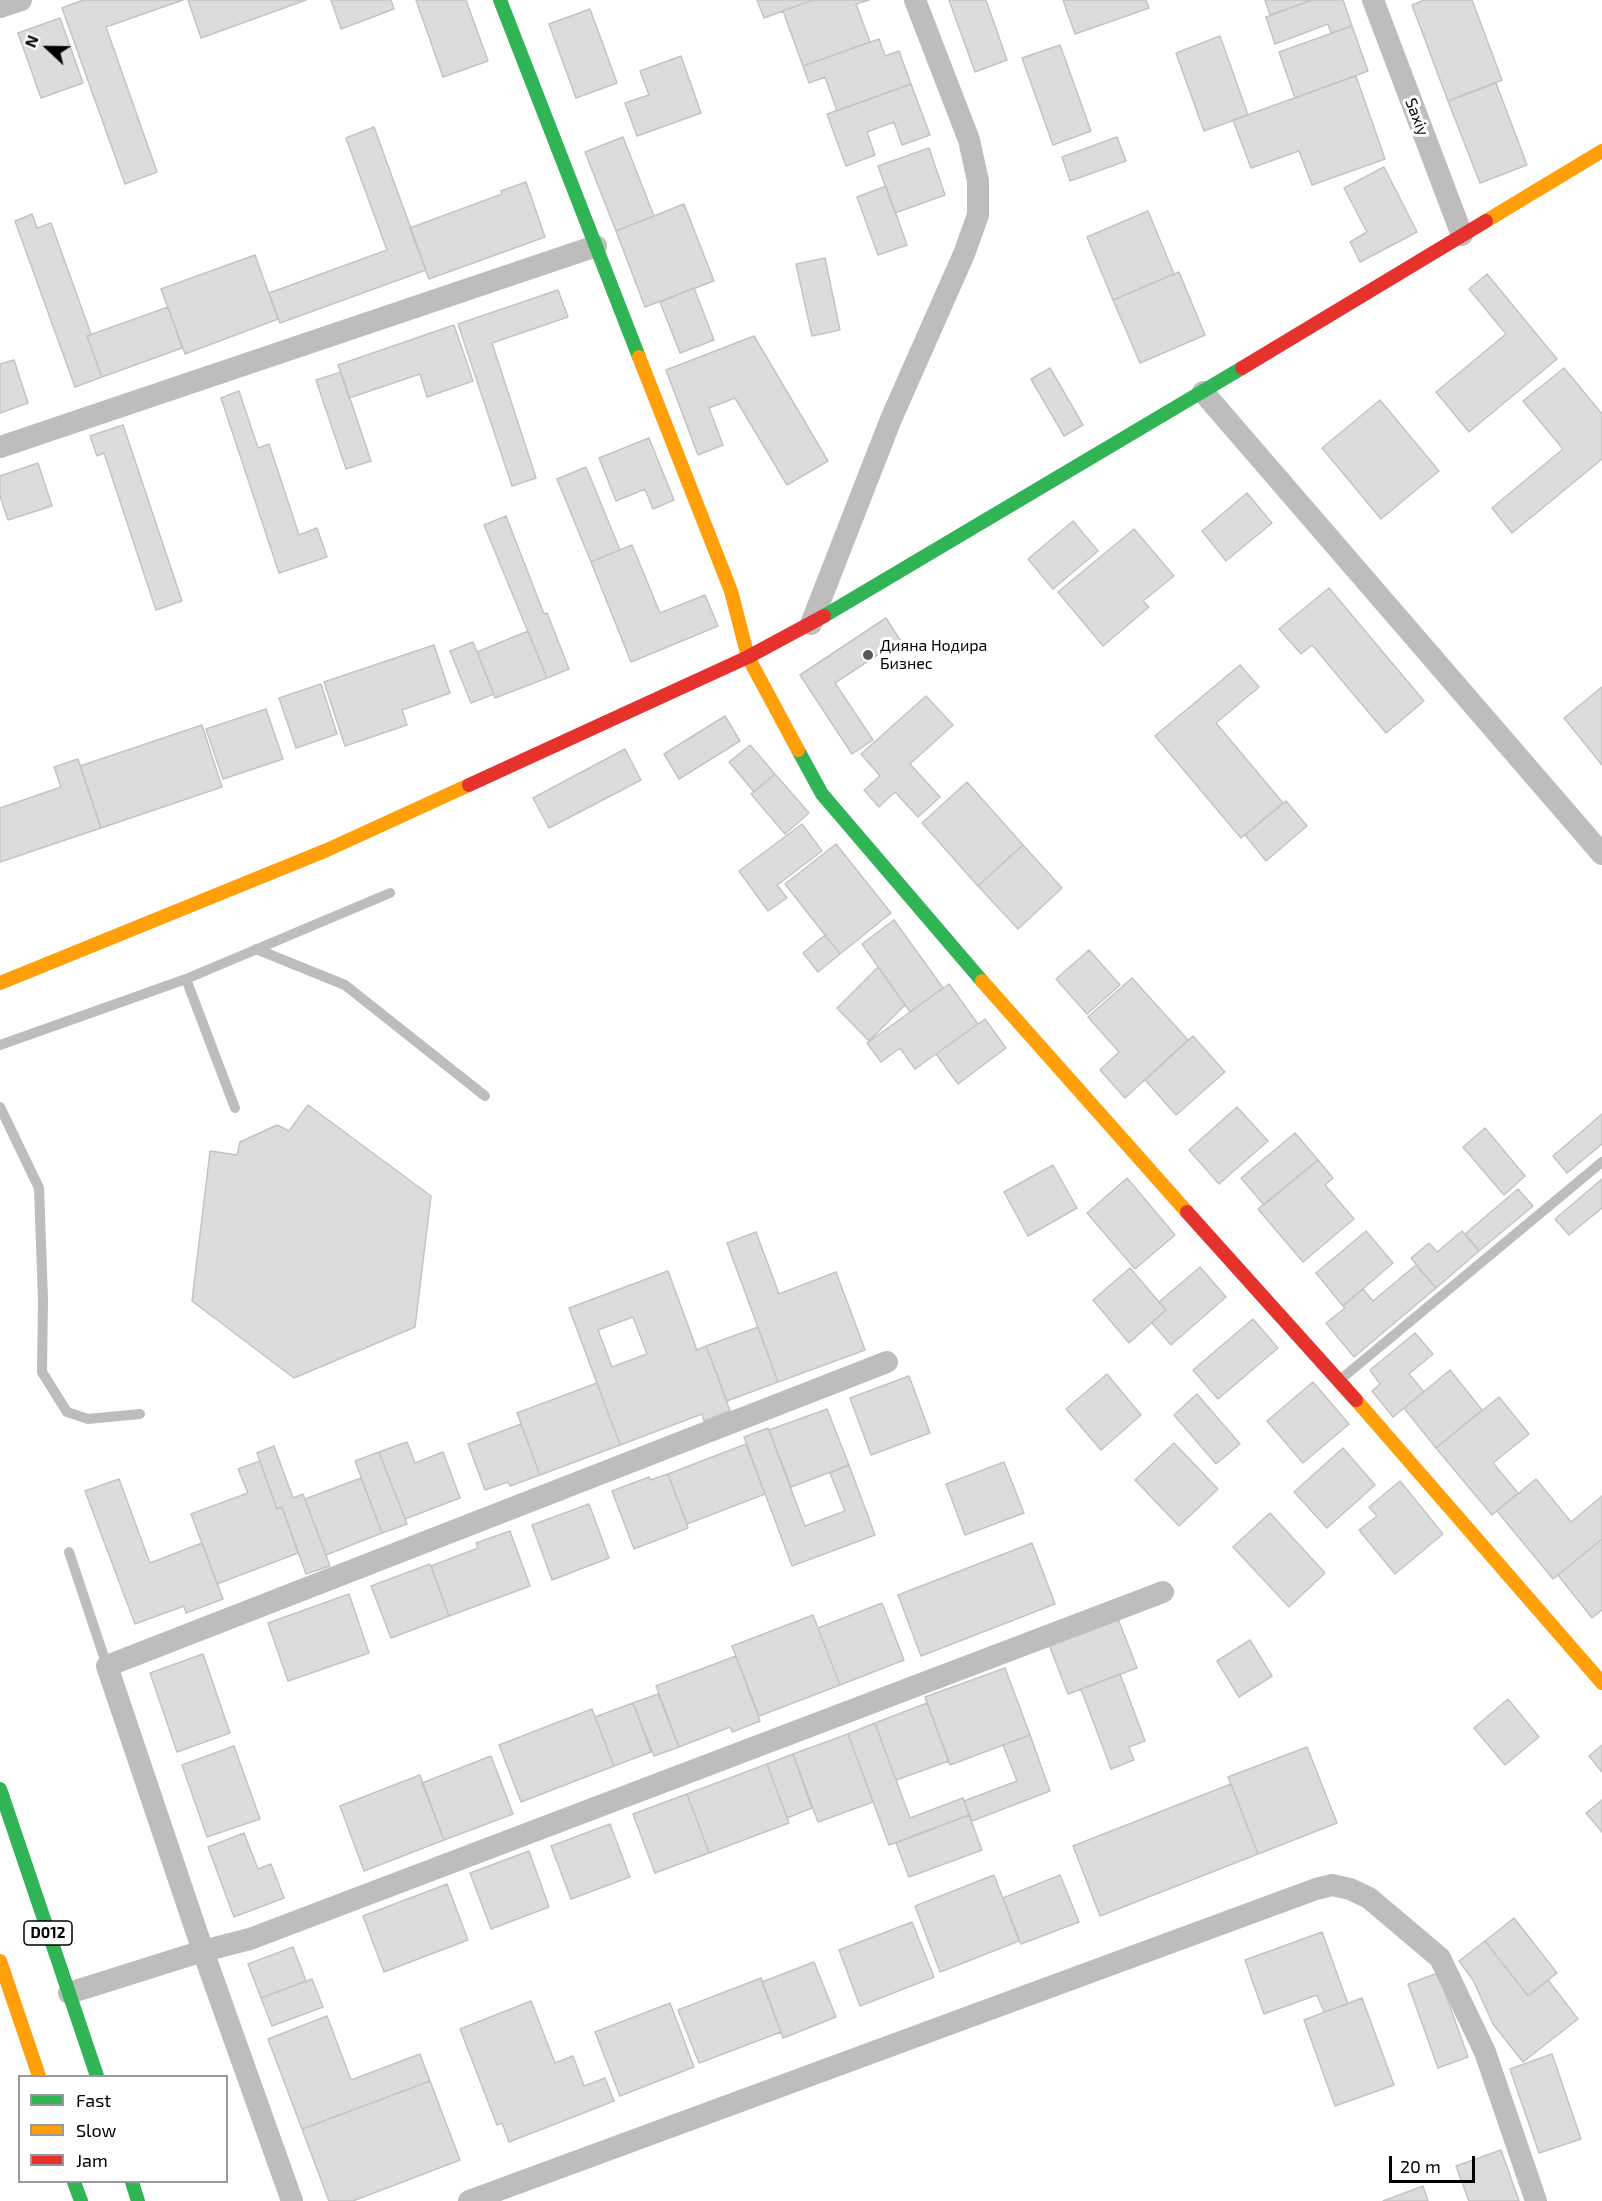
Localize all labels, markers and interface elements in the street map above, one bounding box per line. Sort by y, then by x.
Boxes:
north arrow [18,18,78,78]
text: N [20,32,42,50]
street label: Saxiy [1401,96,1433,138]
place label: Дияна Нодира Бизнес [880,636,987,674]
marker: Дияна Нодира Бизнес [861,648,875,662]
road number: D012 [24,1921,72,1945]
legend [18,2075,228,2183]
text: Fast [76,2089,111,2111]
text: Slow [76,2119,116,2141]
scale bar [1392,2144,1478,2182]
text: Jam [76,2149,108,2171]
text: 20 m [1400,2155,1441,2177]

